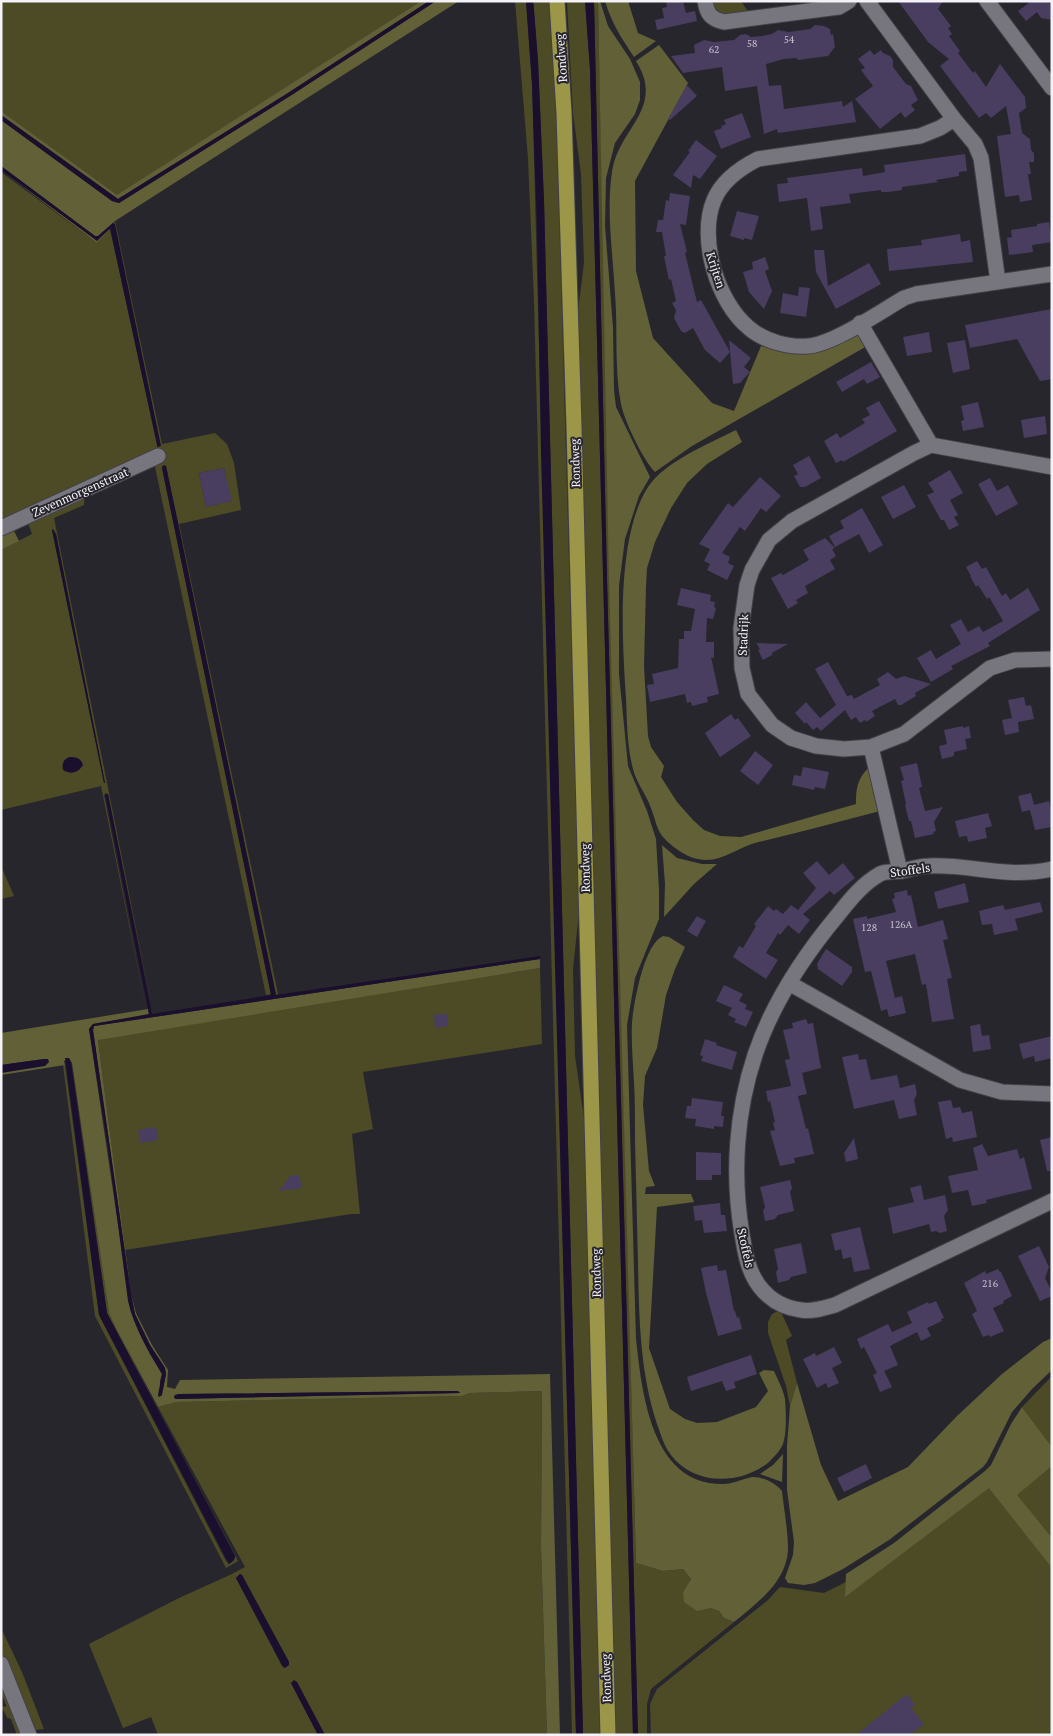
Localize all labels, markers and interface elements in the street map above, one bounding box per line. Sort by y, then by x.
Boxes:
street label: Rondweg [552,32,570,83]
house number: 54 [784,33,795,46]
house number: 58 [747,37,757,50]
house number: 62 [709,43,719,56]
street label: Krijten [703,250,729,290]
street label: Rondweg [567,438,583,488]
street label: Zevenmorgenstraat [30,464,131,520]
street label: Stadrijk [735,613,751,656]
street label: Rondweg [577,843,593,893]
street label: Stoffels [889,860,931,880]
house number: 126A [890,918,913,931]
house number: 128 [861,921,877,934]
street label: Stoffels [734,1227,758,1269]
street label: Rondweg [588,1248,604,1298]
house number: 216 [982,1277,999,1290]
street label: Rondweg [598,1653,614,1703]

